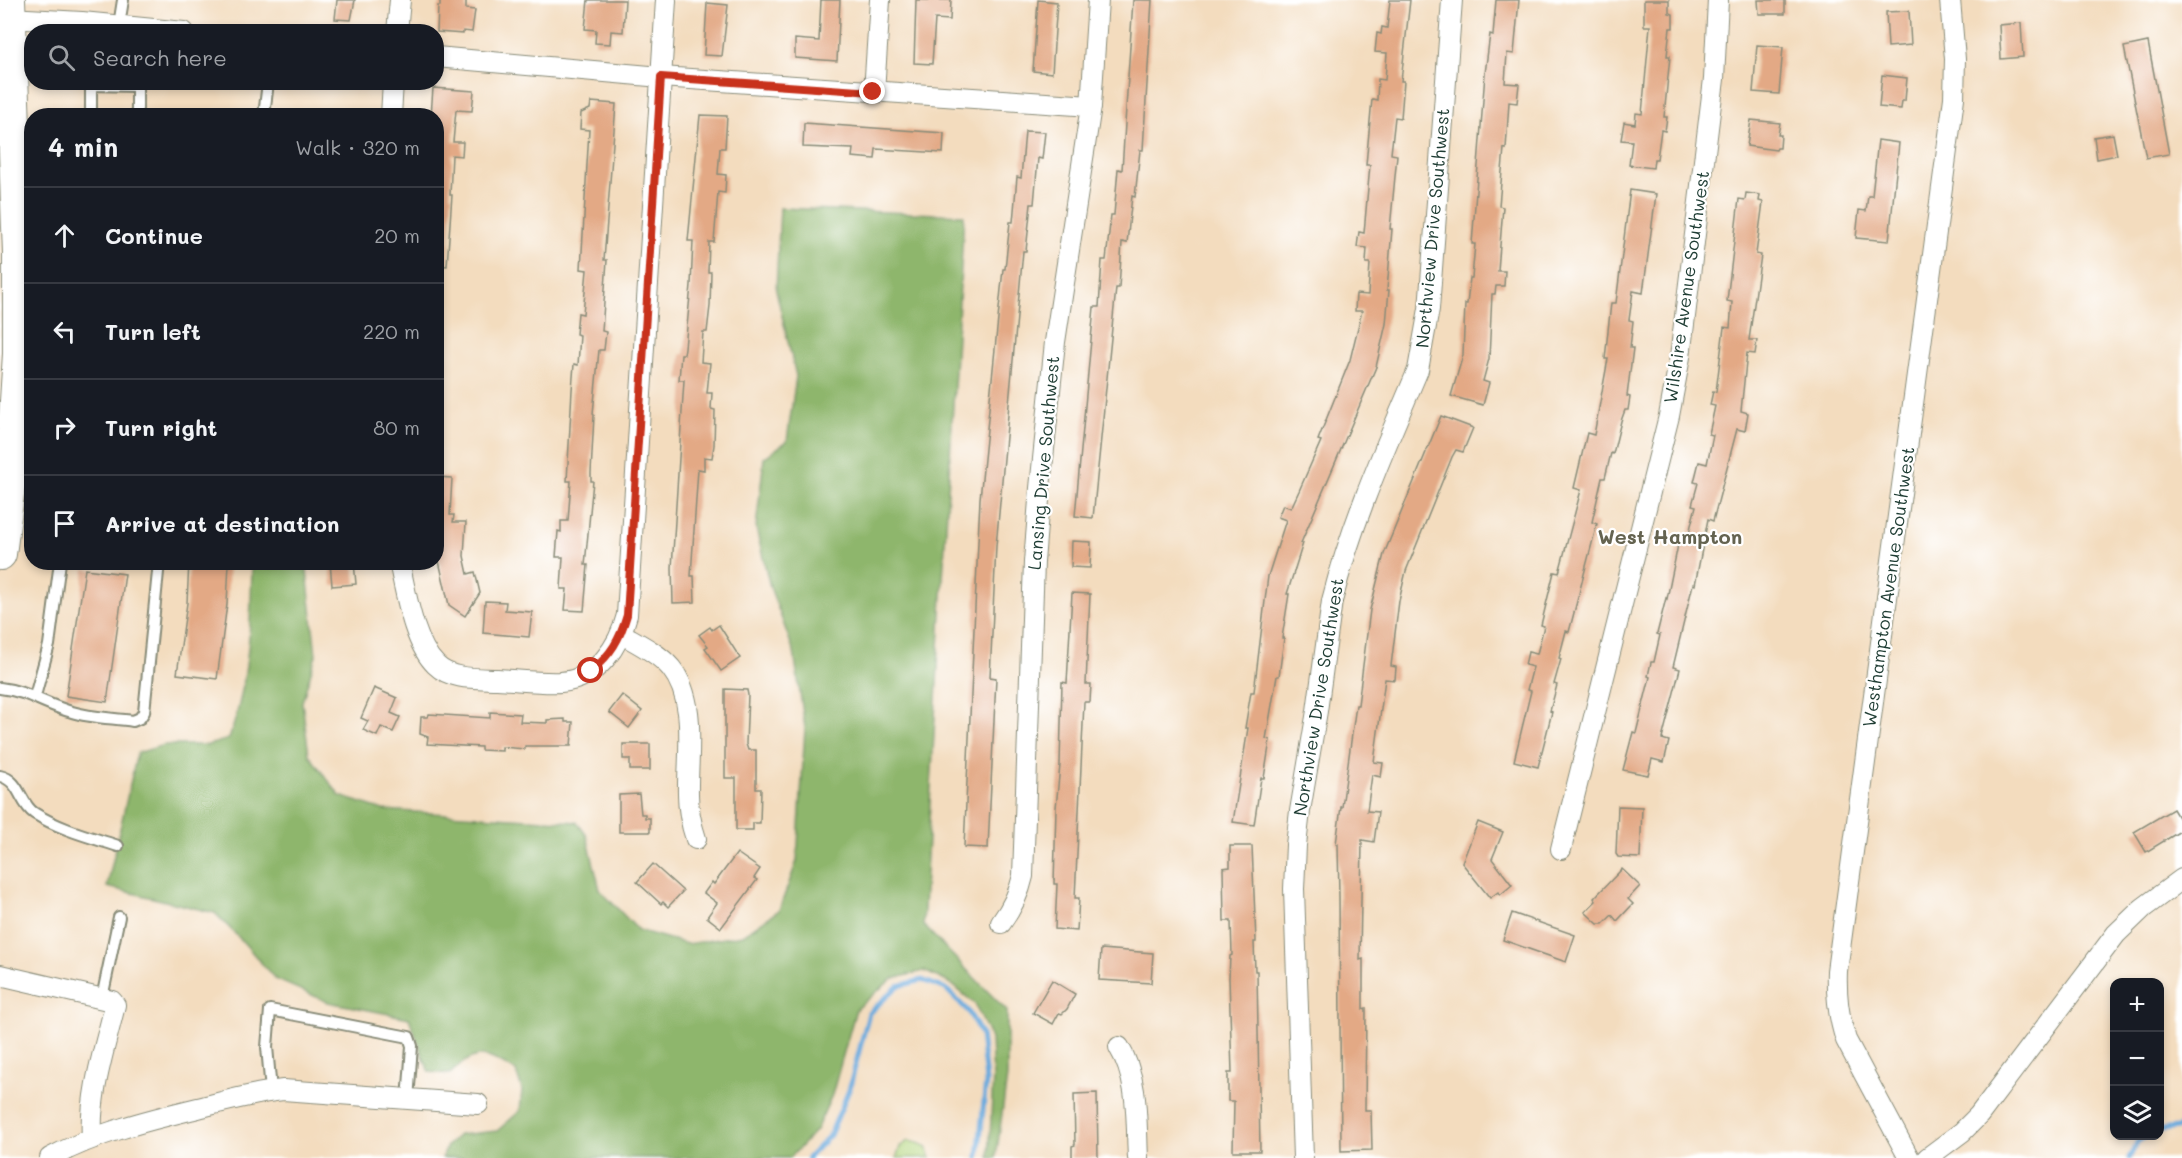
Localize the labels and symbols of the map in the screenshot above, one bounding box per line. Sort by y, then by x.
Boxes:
route end [859,78,885,104]
street label: Northview Drive Southwest [1410,107,1454,349]
street label: Wilshire Avenue Southwest [1658,169,1714,405]
street label: Lansing Drive Southwest [1022,355,1064,571]
street label: Westhampton Avenue Southwest [1856,445,1920,729]
district label: West Hampton [1598,523,1742,549]
street label: Northview Drive Southwest [1287,576,1349,818]
route start [577,657,603,683]

